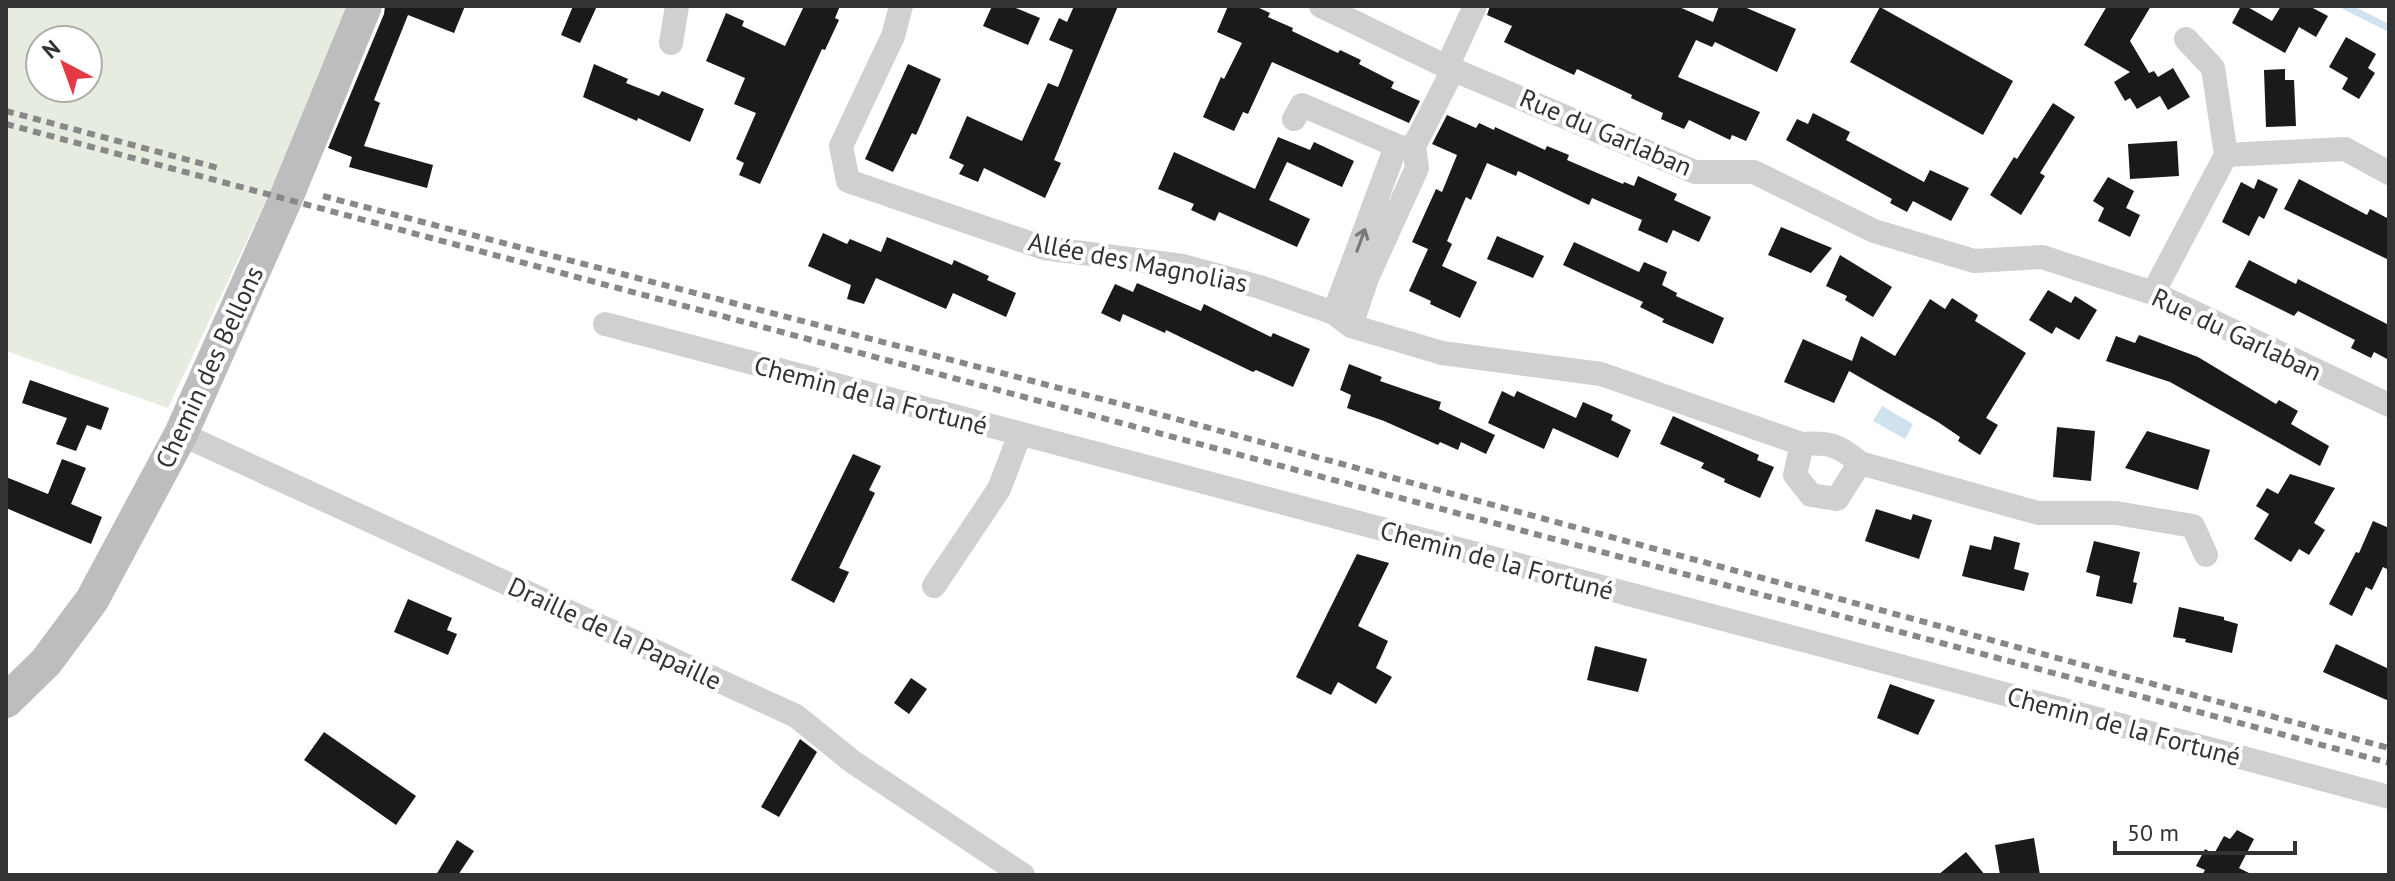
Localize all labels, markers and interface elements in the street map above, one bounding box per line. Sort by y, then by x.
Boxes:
north arrow [24,24,104,104]
text: N [36,34,66,64]
street label: Rue du Garlaban [1515,81,1697,183]
street label: Allée des Magnolias [1026,225,1250,299]
one-way arrow [1355,228,1369,253]
street label: Chemin des Bellons [148,261,270,473]
street label: Rue du Garlaban [2147,280,2327,388]
street label: Chemin de la Fortuné [751,348,991,442]
street label: Chemin de la Fortuné [1377,513,1617,607]
street label: Draille de la Papaille [503,569,727,697]
street label: Chemin de la Fortuné [2004,679,2244,773]
scale bar [2115,805,2295,855]
text: 50 m [2127,817,2179,848]

